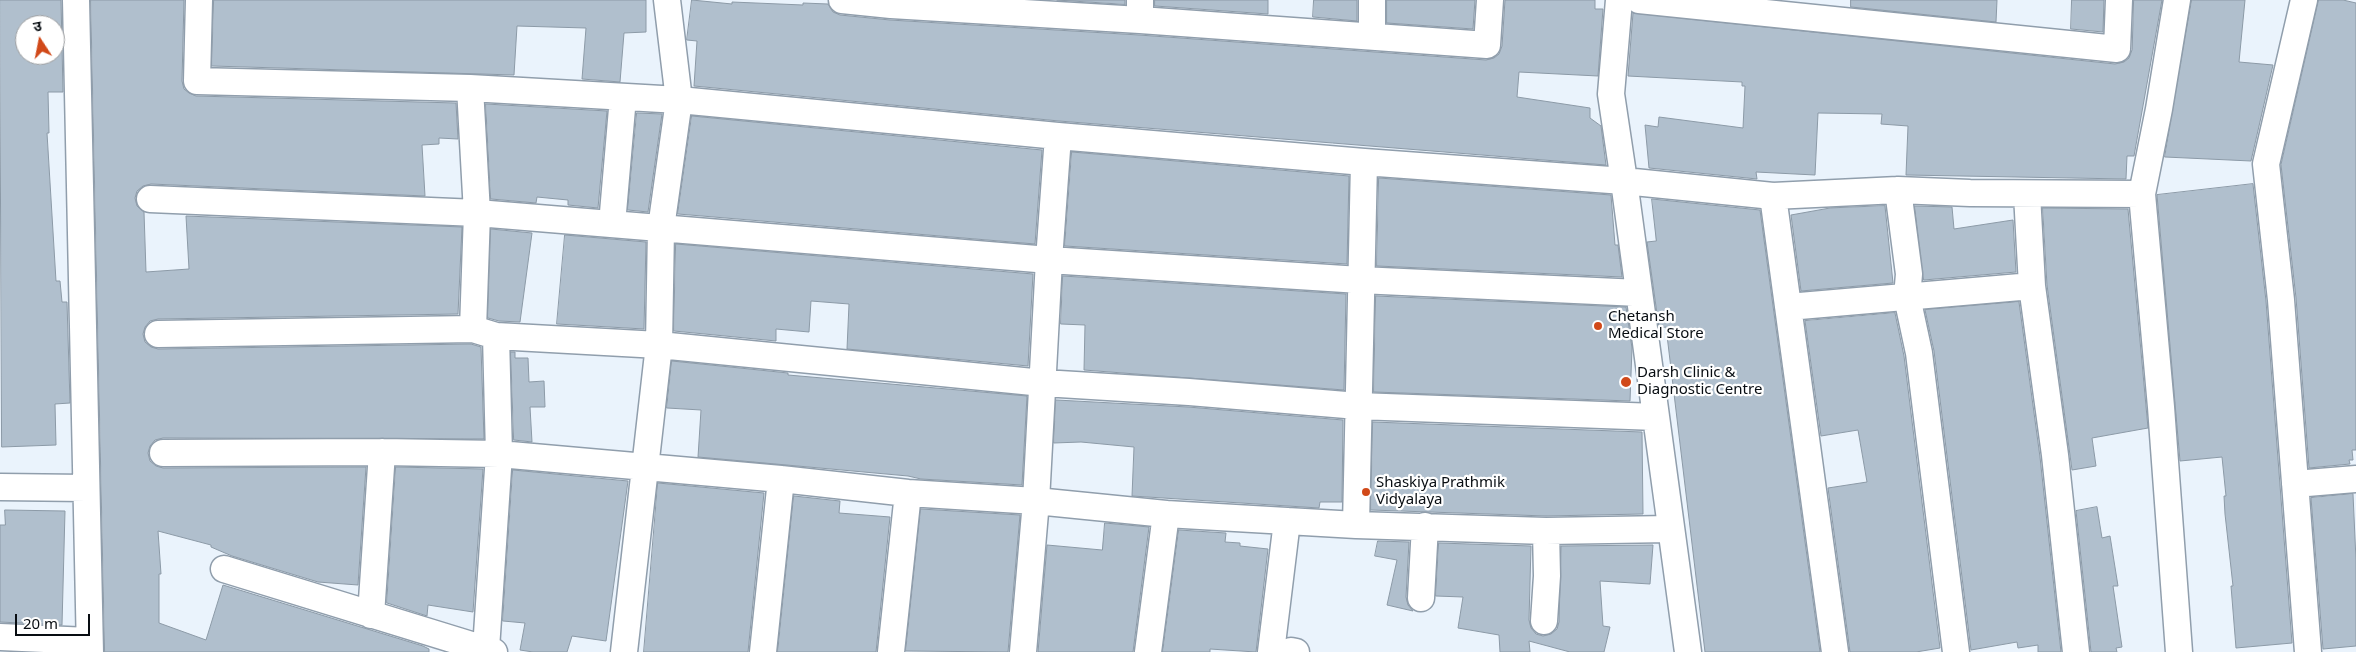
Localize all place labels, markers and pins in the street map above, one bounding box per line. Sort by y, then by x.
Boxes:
place label: Chetansh Medical Store [1608,308,1704,343]
marker: Chetansh Medical Store [1592,320,1604,332]
place label: Darsh Clinic & Diagnostic Centre [1637,364,1762,399]
marker: Darsh Clinic & Diagnostic Centre [1619,375,1633,389]
place label: Shaskiya Prathmik Vidyalaya [1376,474,1505,509]
marker: Shaskiya Prathmik Vidyalaya [1360,486,1372,498]

